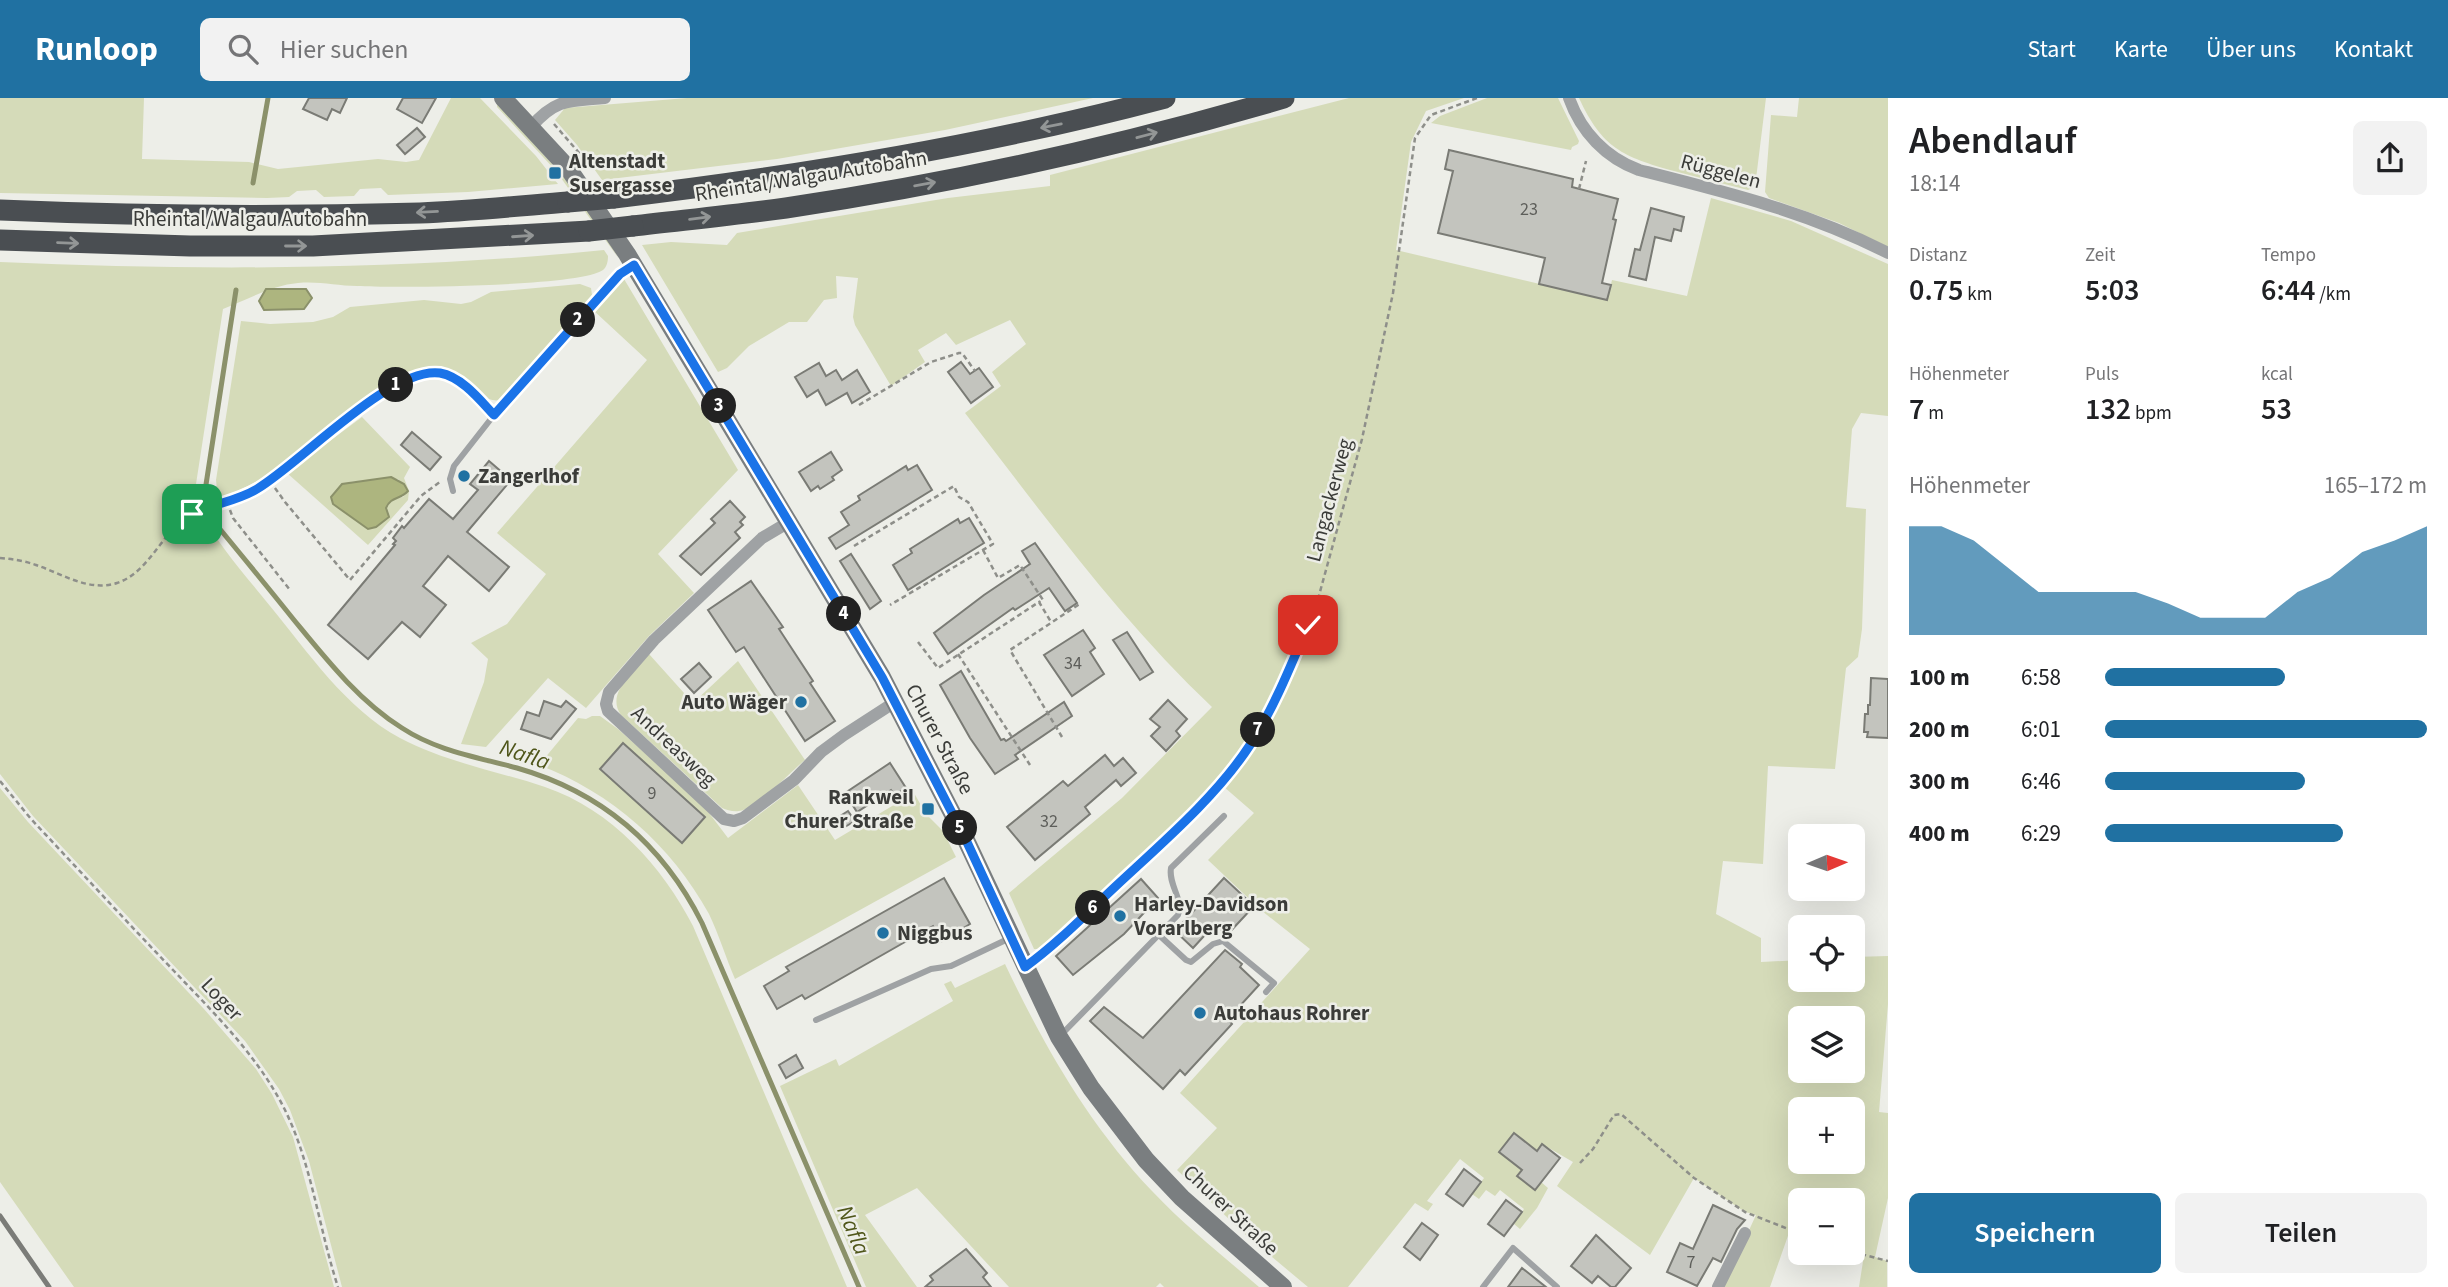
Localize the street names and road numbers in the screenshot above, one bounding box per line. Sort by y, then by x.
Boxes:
street label: Rheintal/Walgau Autobahn [693,143,929,209]
street label: Rüggelen [1678,146,1764,196]
street label: Rheintal/Walgau Autobahn [133,204,367,234]
street label: Langackerweg [1298,435,1360,565]
street label: Churer Straße [898,678,982,800]
street label: Andreasweg [625,699,724,794]
street label: Loger [194,971,250,1028]
street label: Churer Straße [1176,1158,1286,1262]

